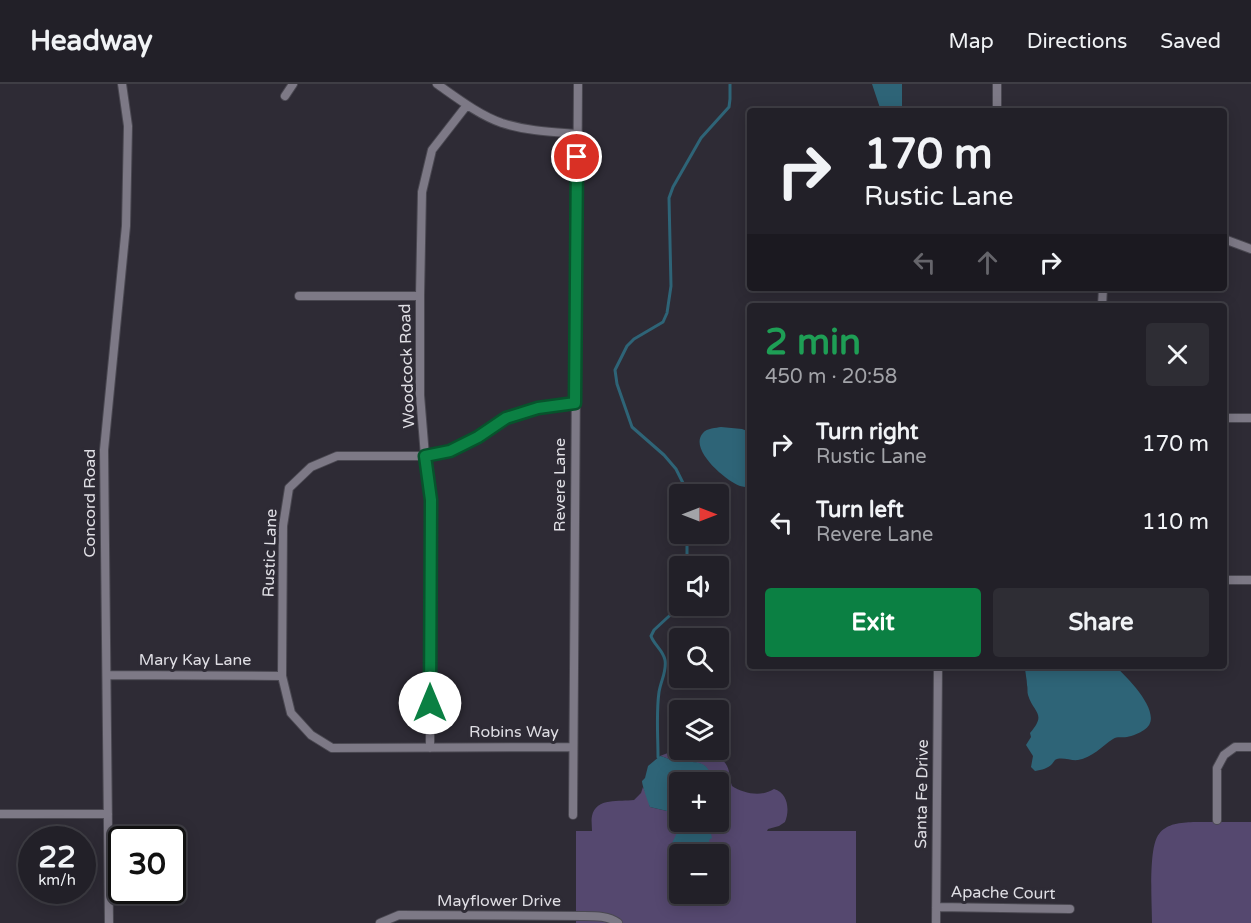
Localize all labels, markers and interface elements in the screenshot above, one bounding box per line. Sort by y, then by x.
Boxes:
text: Headway [30,24,153,58]
text: Map [948,29,994,54]
text: Directions [1027,29,1127,54]
text: Saved [1160,29,1221,54]
text: 170 m [864,129,993,180]
pin [551,131,602,182]
icon: right [765,132,843,210]
icon: arrive [560,140,593,173]
text: Rustic Lane [864,180,1013,213]
icon: left [908,246,941,279]
icon: ahead [971,246,1004,279]
icon: right [1034,246,1067,279]
street label: Woodcock Road [395,303,419,429]
text: 2 min [765,321,861,364]
button: close [1146,323,1209,386]
text: 450 m · 20:58 [765,365,897,389]
text: Turn right [816,419,918,445]
icon: right [765,428,798,461]
text: 170 m [1142,431,1209,457]
street label: Revere Lane [550,438,570,532]
text: Rustic Lane [816,445,927,469]
street label: Concord Road [80,449,100,557]
north arrow [669,484,729,544]
map controls [669,484,729,904]
text: Turn left [816,497,904,523]
icon: left [765,506,798,539]
street label: Rustic Lane [258,508,282,598]
text: 110 m [1142,509,1209,535]
text: Revere Lane [816,523,933,547]
button: sound [669,556,729,616]
button: Exit [765,588,981,657]
button: Share [993,588,1209,657]
button: search [669,628,729,688]
street label: Mary Kay Lane [139,650,251,670]
position arrow [398,671,462,735]
button: layers [669,700,729,760]
street label: Robins Way [469,722,559,742]
street label: Santa Fe Drive [911,739,933,849]
button: + [669,772,729,832]
speed limit sign: 30 [108,826,186,904]
text: 22 [38,839,76,876]
button: − [669,844,729,904]
text: km/h [38,871,76,889]
street label: Apache Court [950,882,1056,904]
street label: Mayflower Drive [437,891,561,911]

